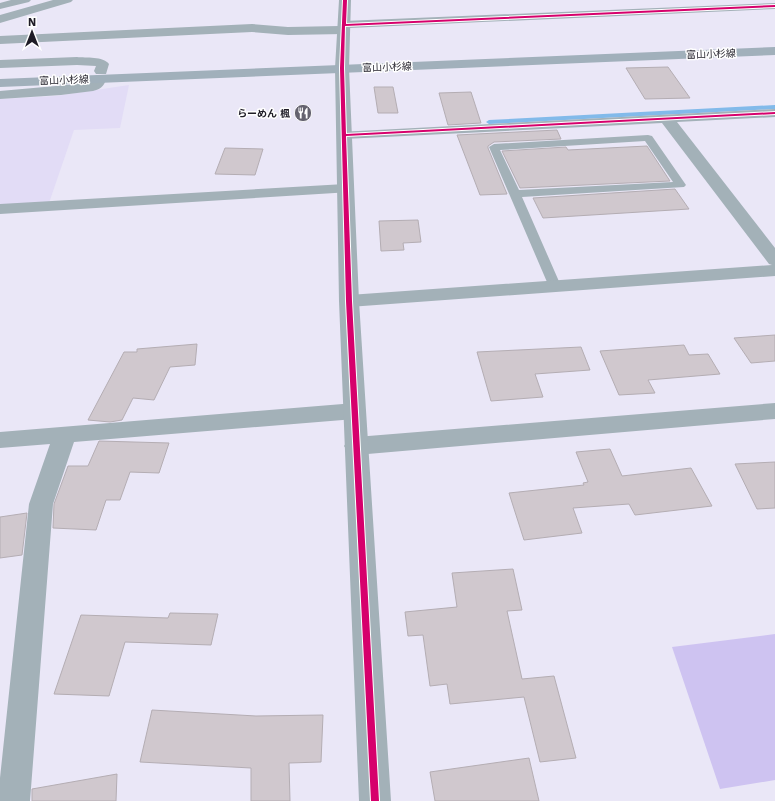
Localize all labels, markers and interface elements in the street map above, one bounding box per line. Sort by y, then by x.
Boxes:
north arrow [12,12,52,52]
text: N [28,16,36,29]
street label: 富山小杉線 [686,48,736,60]
street label: 富山小杉線 [362,61,412,73]
street label: 富山小杉線 [39,74,89,86]
restaurant icon: らーめん 楓 [293,103,313,123]
place label: らーめん 楓 [237,108,290,119]

